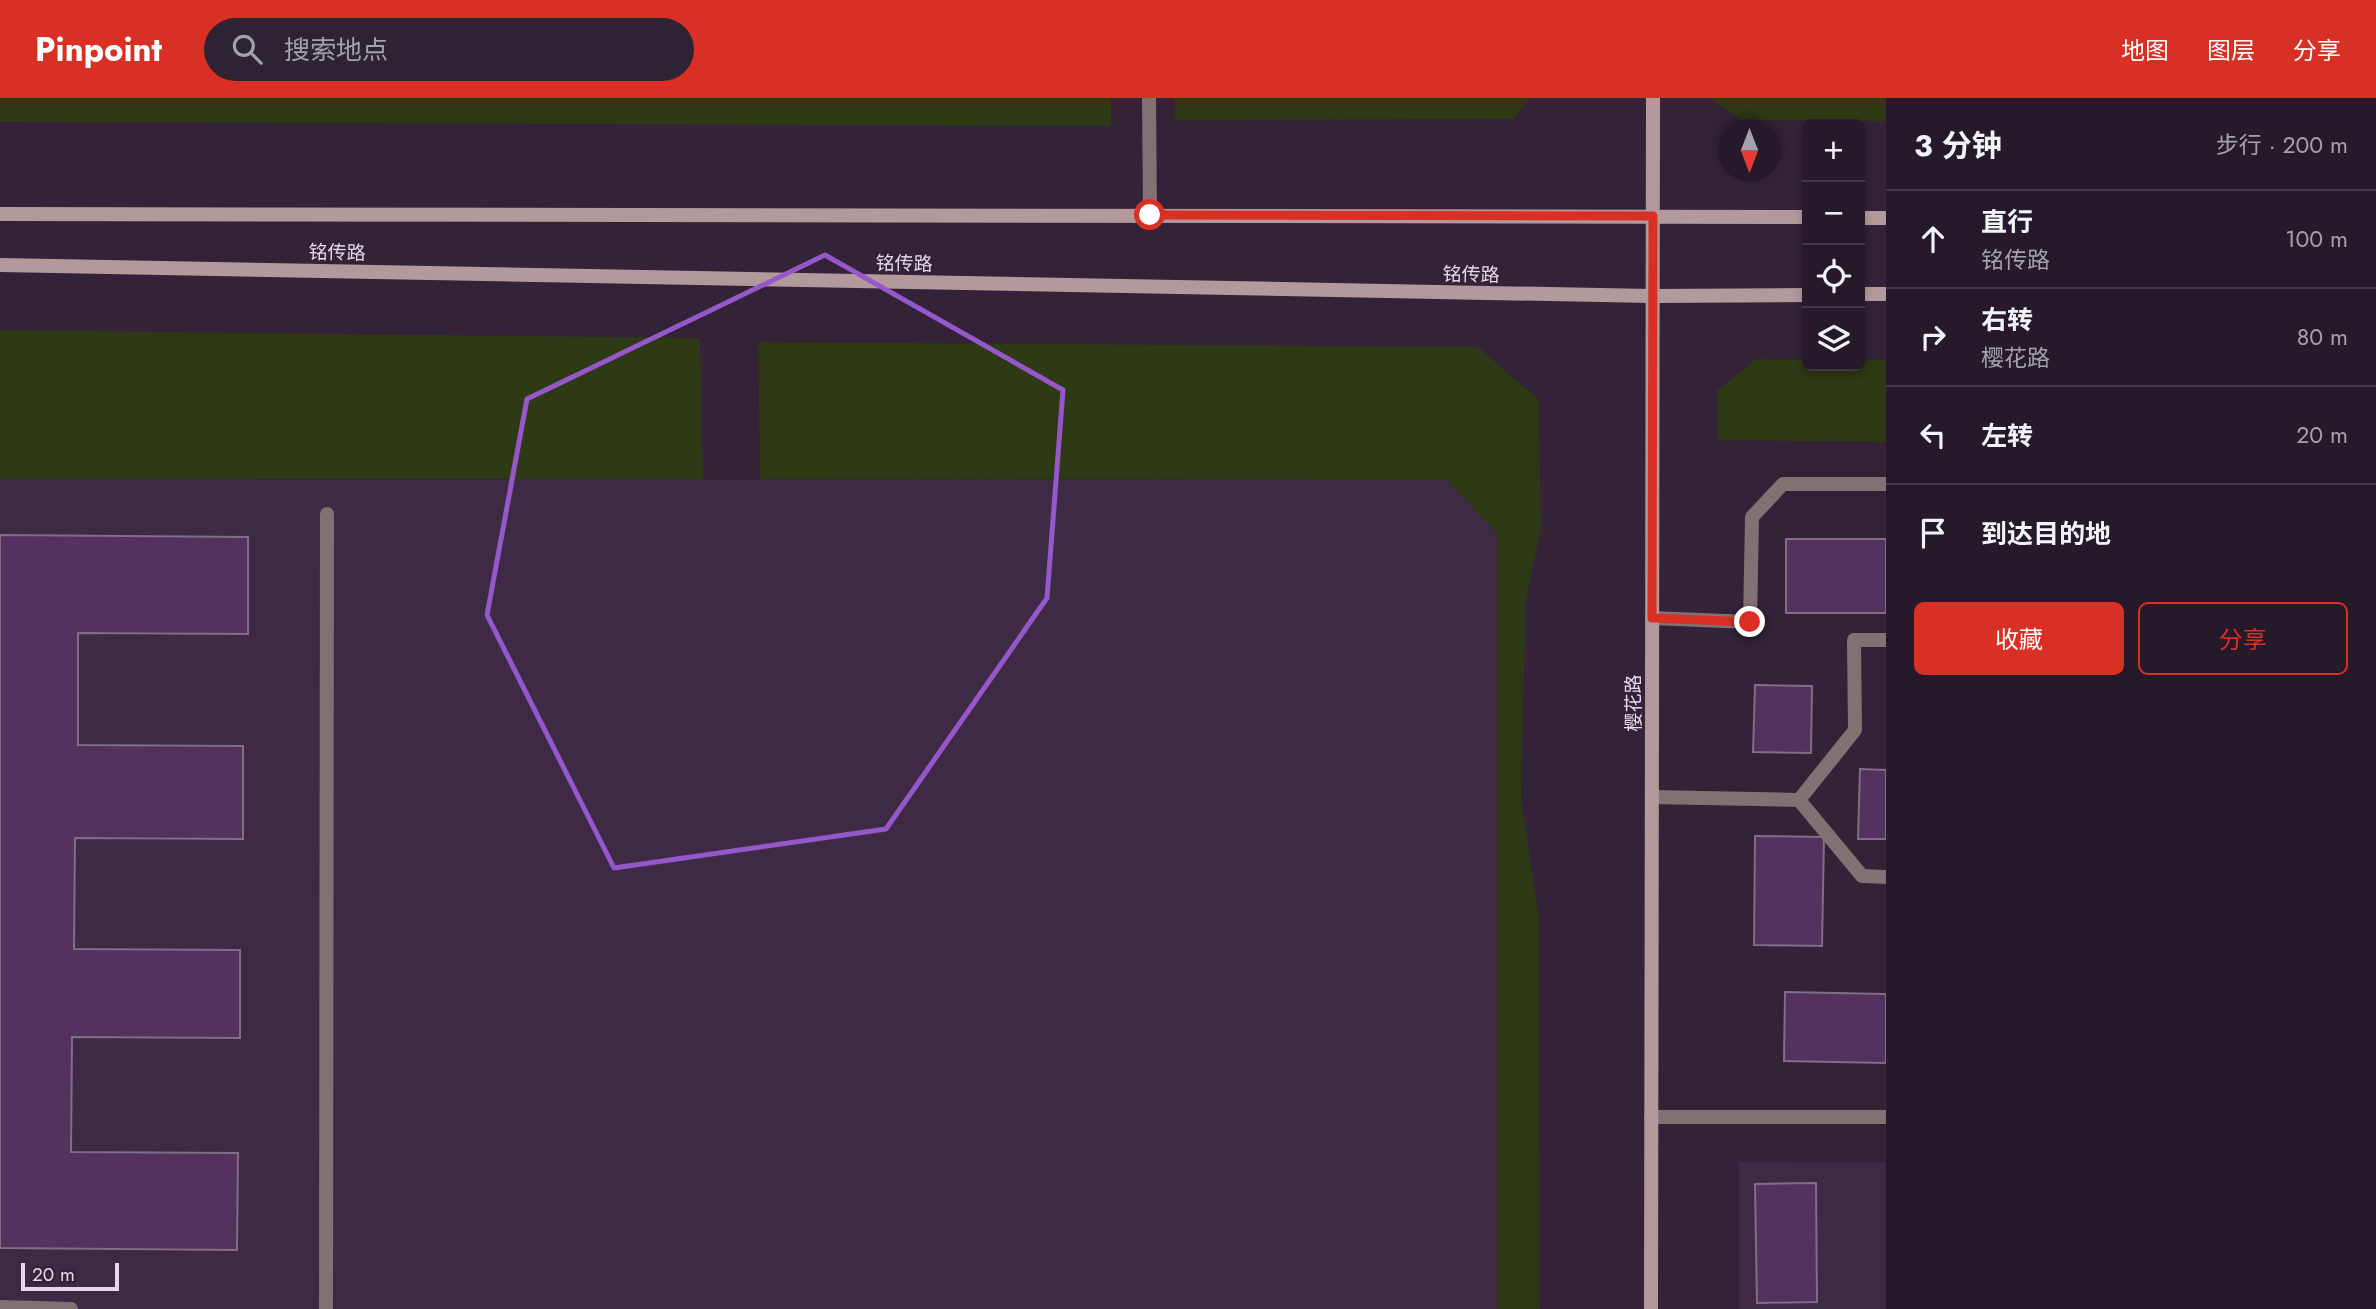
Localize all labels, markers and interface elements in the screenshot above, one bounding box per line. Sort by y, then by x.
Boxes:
search box [204,18,694,81]
text: Pinpoint [35,26,162,73]
icon: search [228,30,266,68]
text: 搜索地点 [284,31,388,69]
text: 地图 [2121,33,2169,68]
text: 图层 [2207,33,2255,68]
text: 分享 [2293,33,2341,68]
north arrow [1718,119,1781,182]
map controls [1802,119,1865,371]
button: + [1802,119,1865,182]
text: 3 分钟 [1914,124,2002,167]
text: 步行 · 200 m [2216,128,2348,162]
button: − [1802,182,1865,245]
route start [1134,199,1165,230]
text: 直行 [1981,203,2033,241]
icon: ahead [1914,220,1952,258]
text: 100 m [2285,222,2348,256]
street label: 铭传路 [308,239,366,266]
text: 铭传路 [1981,243,2050,277]
button: locate [1802,245,1865,308]
street label: 铭传路 [875,250,933,277]
street label: 铭传路 [1442,261,1500,288]
text: 右转 [1981,301,2033,339]
button: layers [1802,308,1865,371]
icon: right [1914,318,1952,356]
text: 80 m [2297,320,2348,354]
text: 樱花路 [1981,341,2050,375]
icon: left [1914,416,1952,454]
text: 左转 [1981,417,2033,455]
text: 20 m [2296,418,2348,452]
icon: arrive [1914,514,1952,552]
text: 到达目的地 [1981,515,2111,553]
button: 收藏 [1914,602,2124,675]
button: 分享 [2138,602,2348,675]
route end [1734,606,1765,637]
street label: 樱花路 [1620,674,1647,732]
scale bar [21,1260,119,1292]
text: 20 m [32,1261,75,1288]

